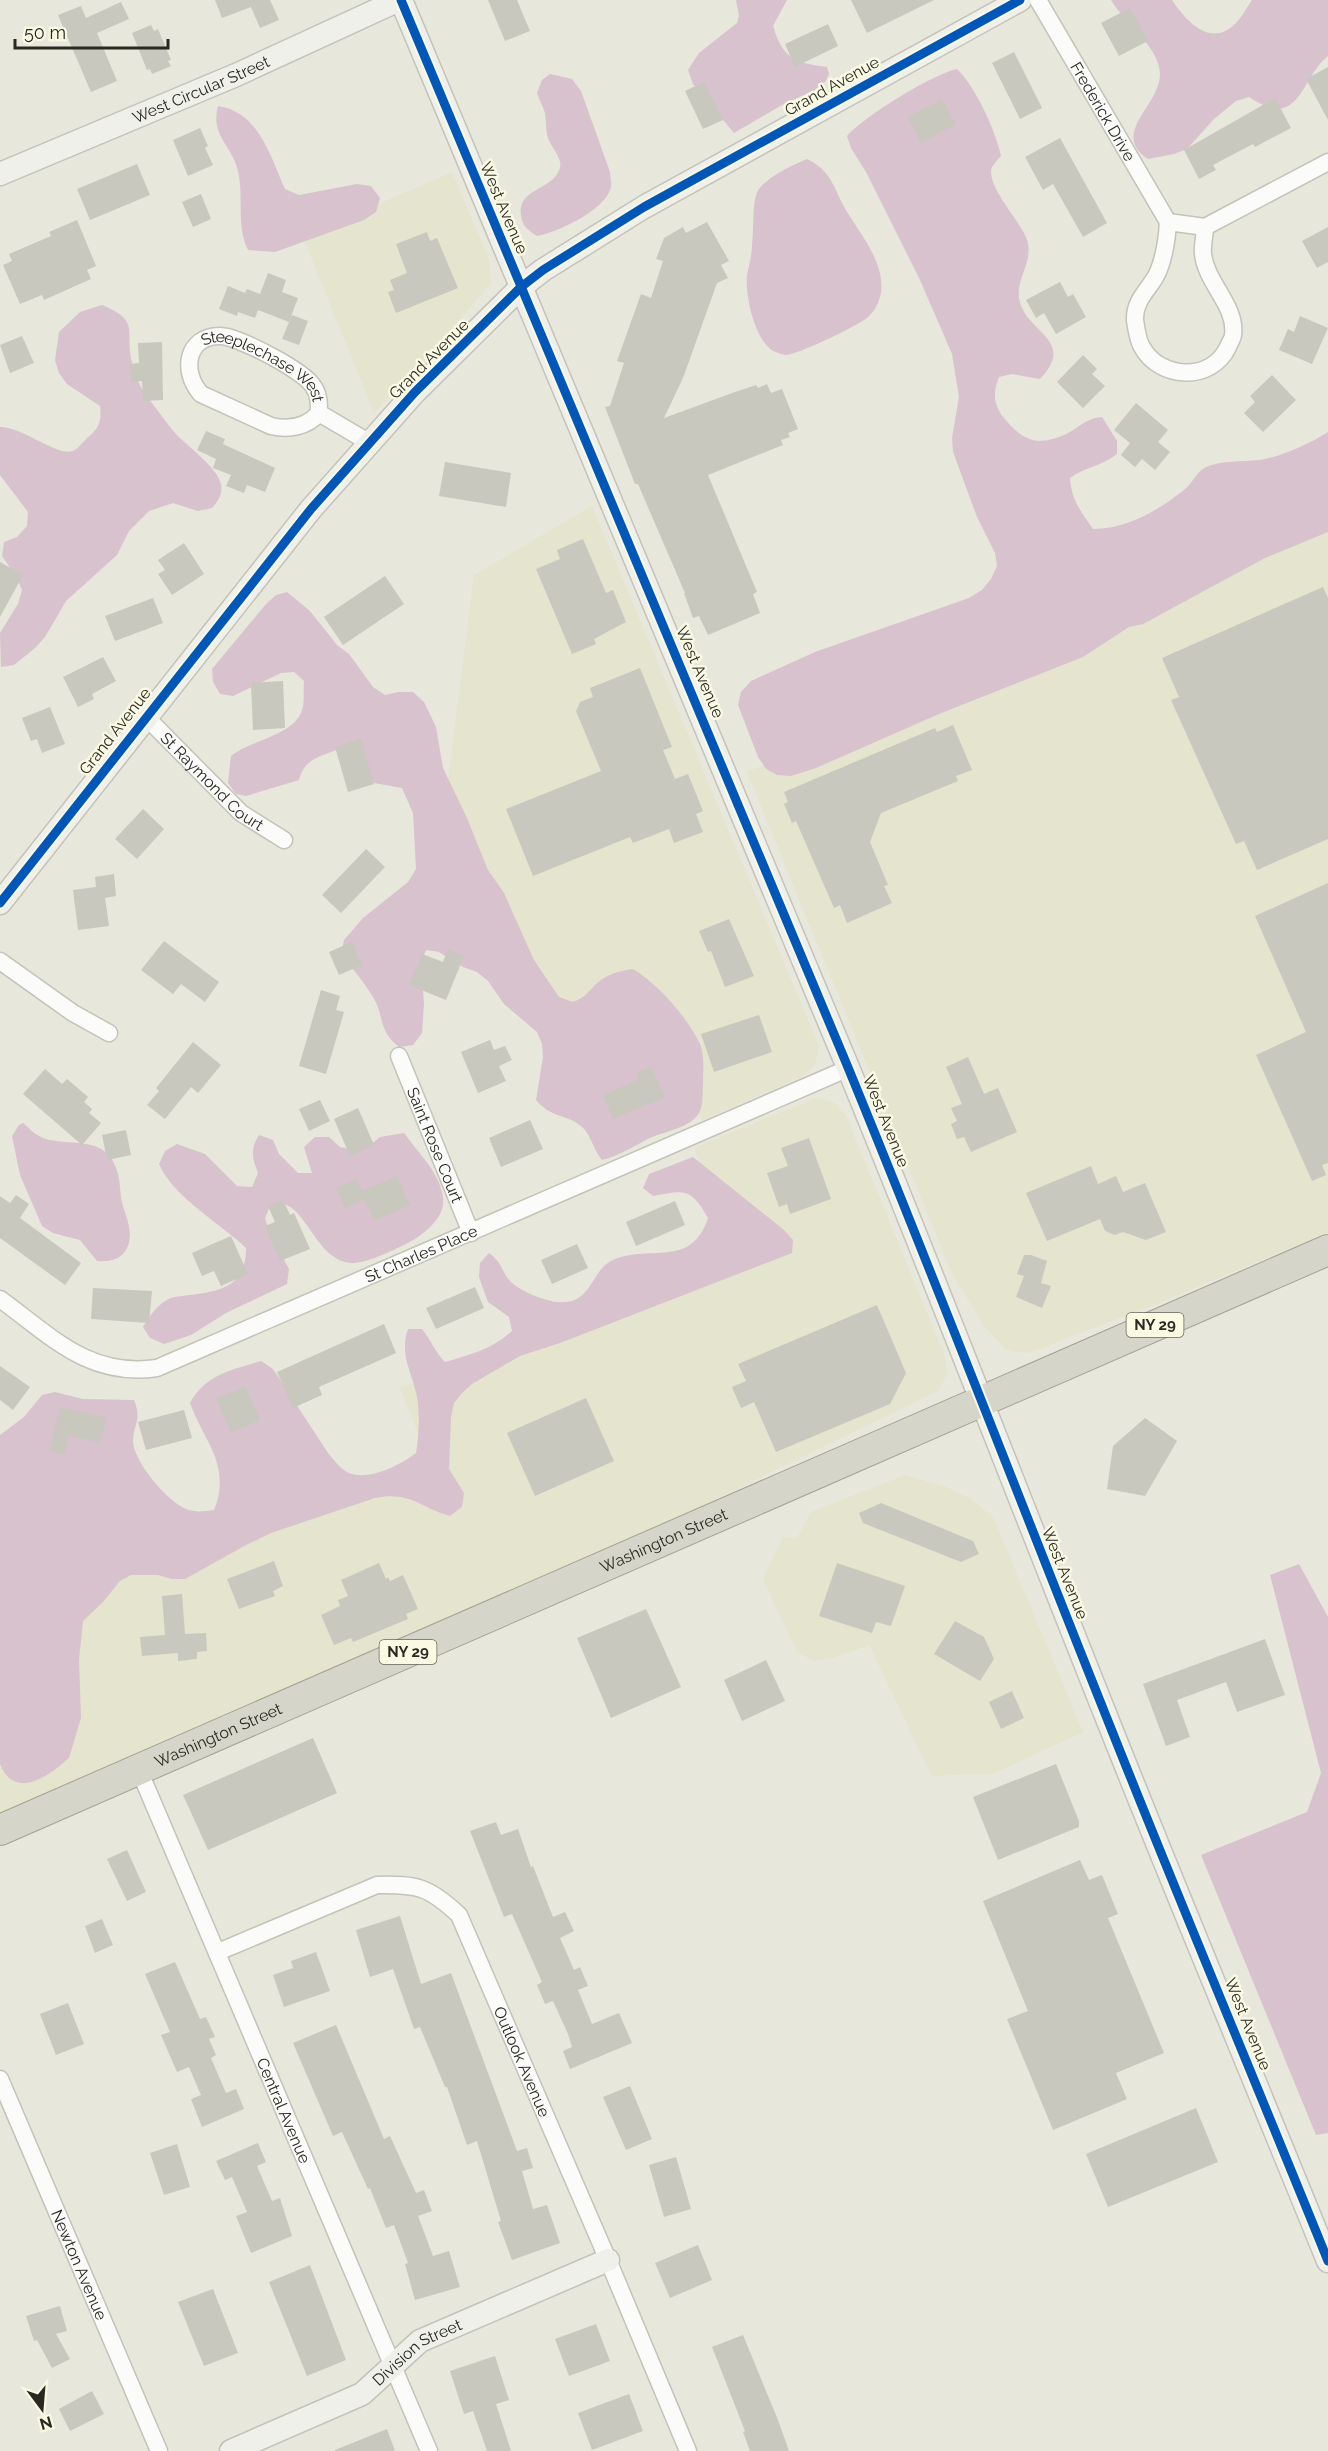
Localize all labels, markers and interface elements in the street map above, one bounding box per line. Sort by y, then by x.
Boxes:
scale bar [15,12,168,50]
text: 50 m [24,22,66,43]
street label: West Circular Street [129,51,273,127]
street label: Grand Avenue [782,52,882,120]
street label: Frederick Drive [1067,58,1140,164]
street label: West Avenue [476,159,532,257]
street label: Grand Avenue [385,315,473,403]
street label: Steeplechase West [198,326,328,404]
street label: West Avenue [672,623,728,721]
street label: Grand Avenue [75,684,155,778]
street label: St Raymond Court [157,728,268,835]
street label: West Avenue [859,1072,913,1170]
street label: Saint Rose Court [403,1085,467,1206]
street label: St Charles Place [362,1221,480,1286]
road number: NY 29 [1126,1313,1184,1337]
street label: Washington Street [597,1504,731,1576]
street label: West Avenue [1038,1524,1092,1622]
road number: NY 29 [380,1640,436,1664]
street label: Washington Street [152,1698,285,1771]
street label: West Avenue [1221,1975,1275,2073]
street label: Outlook Avenue [490,2003,555,2120]
street label: Central Avenue [253,2055,315,2166]
street label: Newton Avenue [47,2207,111,2323]
street label: Division Street [368,2314,465,2389]
north arrow [12,2379,72,2439]
text: N [38,2412,54,2434]

